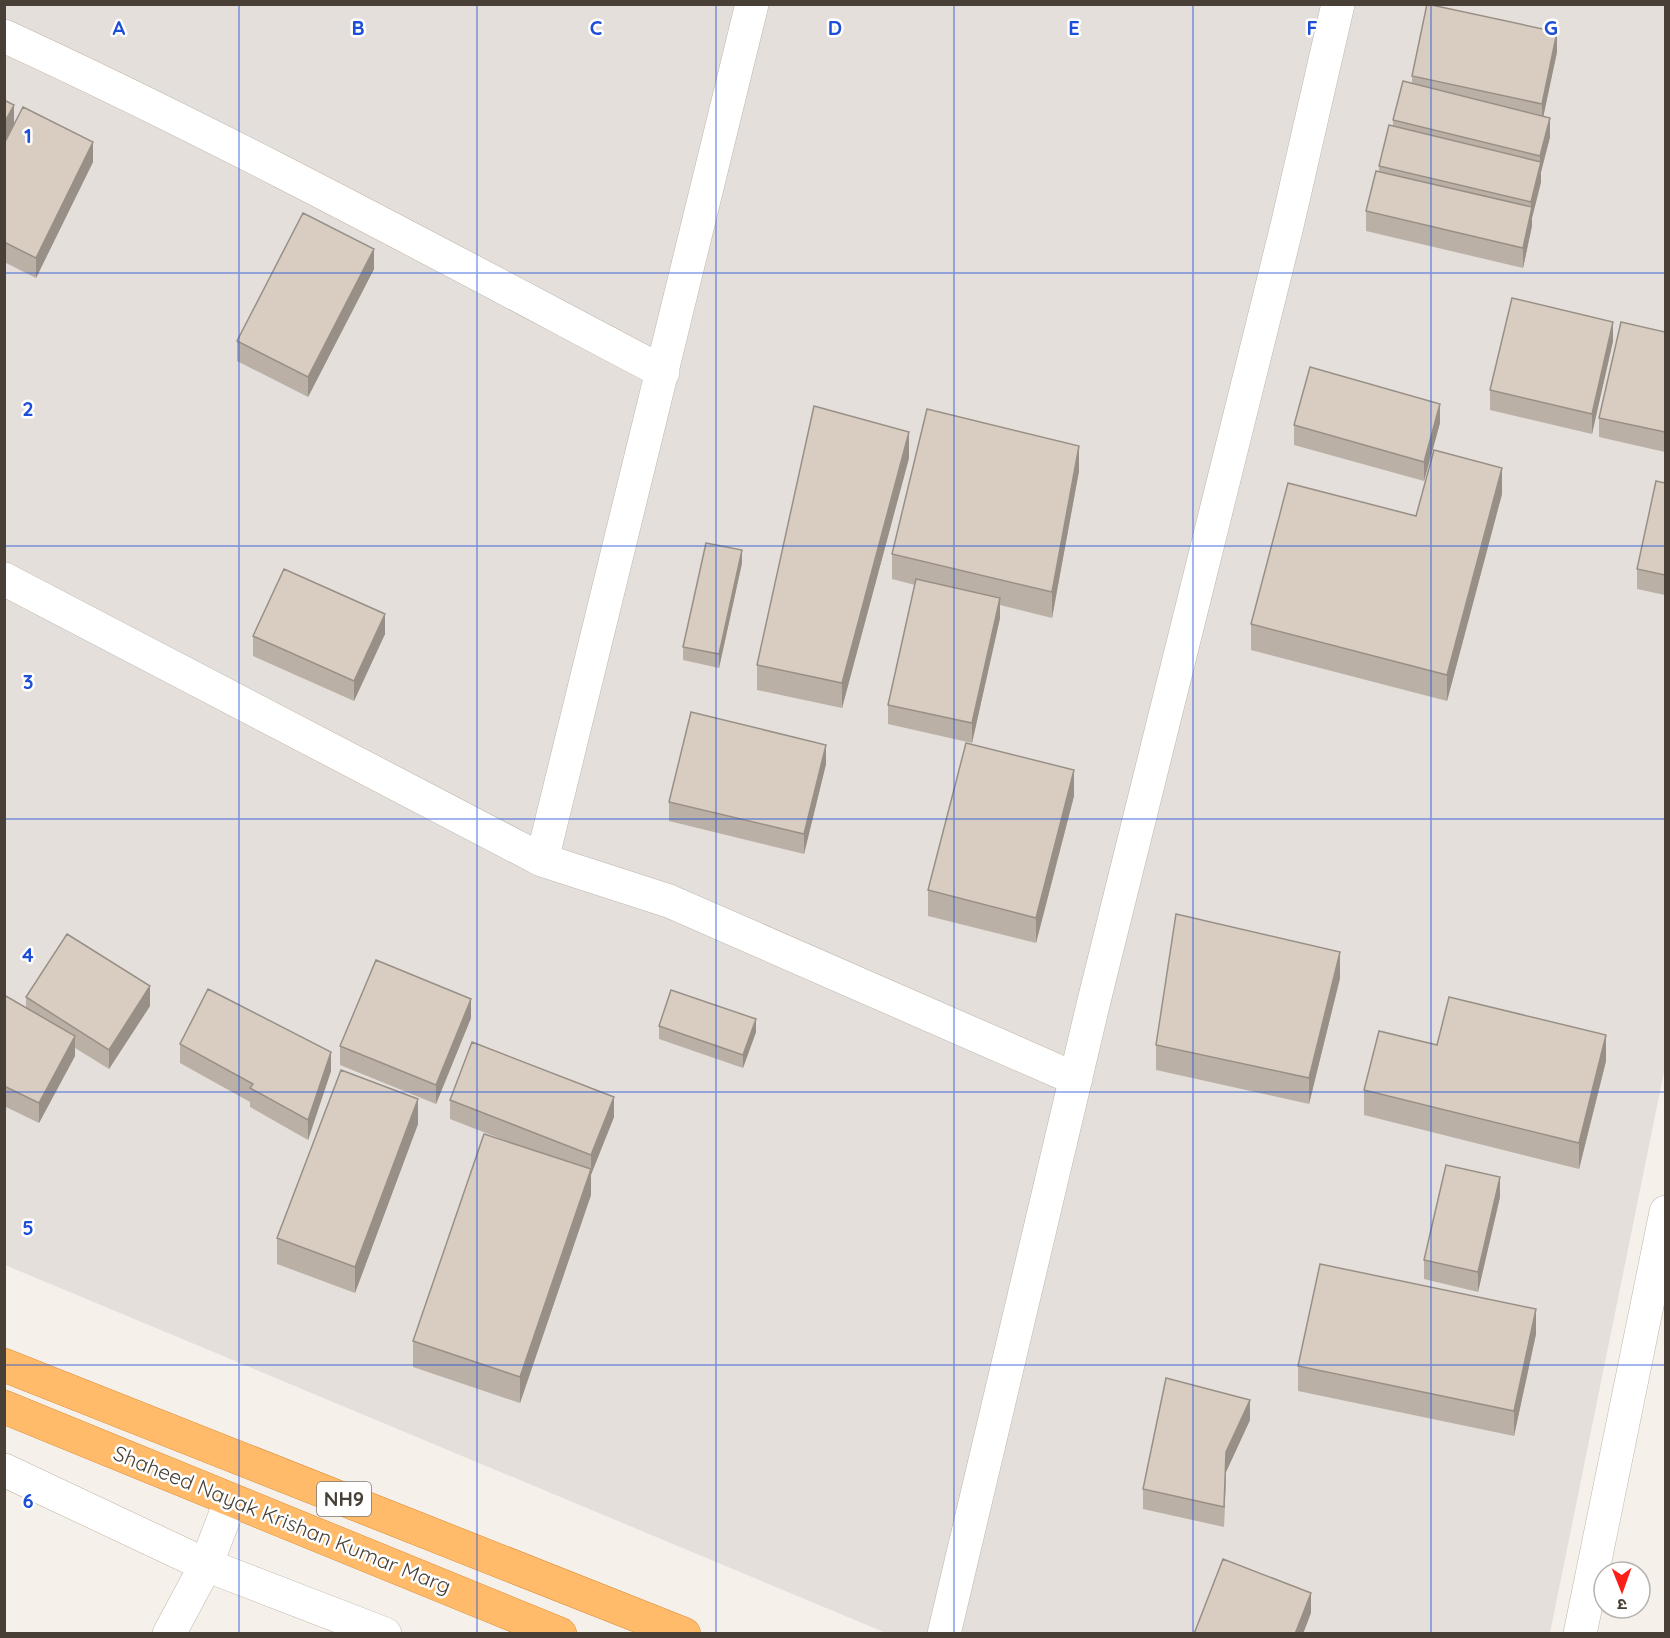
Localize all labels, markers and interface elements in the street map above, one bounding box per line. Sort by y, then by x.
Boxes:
text: A [113,15,126,40]
text: B [351,15,365,40]
text: C [590,15,603,40]
text: D [828,15,842,40]
text: E [1068,15,1080,40]
text: F [1306,15,1318,40]
text: G [1544,15,1558,40]
text: 1 [24,123,32,148]
text: 2 [22,396,34,421]
text: 3 [23,669,33,694]
text: 4 [22,942,34,967]
text: 5 [22,1215,34,1240]
street label: Shaheed Nayak Krishan Kumar Marg [110,1439,455,1599]
road number: NH9 [317,1482,371,1516]
text: 6 [22,1488,34,1513]
north arrow [1592,1560,1652,1620]
text: उ [1617,1595,1627,1615]

